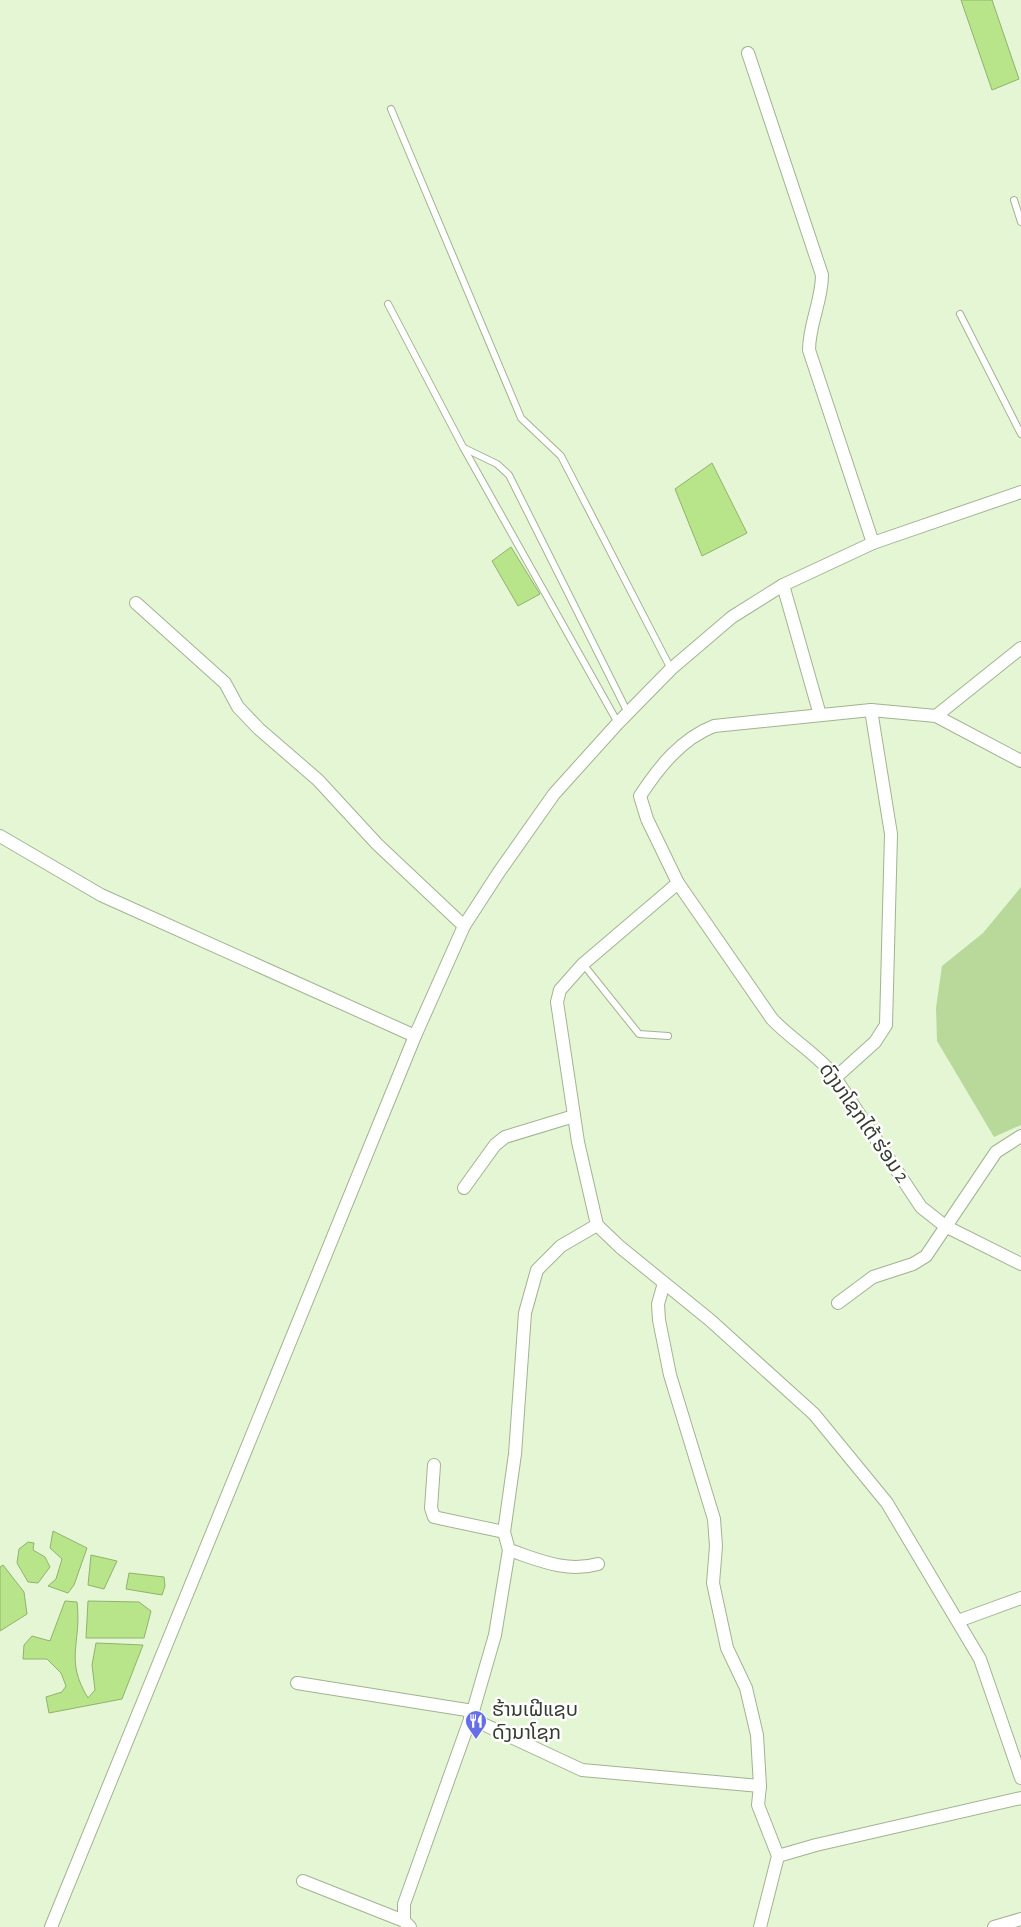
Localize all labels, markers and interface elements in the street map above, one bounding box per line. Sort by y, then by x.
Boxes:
street label: ດົງນາໂຊກໄຕ້ ຮ່ອມ 2 [815,1059,913,1187]
place label: ຮ້ານເຝີແຊບ ດົງນາໂຊກ [492,1698,578,1743]
restaurant icon: ຮ້ານເຝີແຊບ ດົງນາໂຊກ [464,1709,488,1740]

